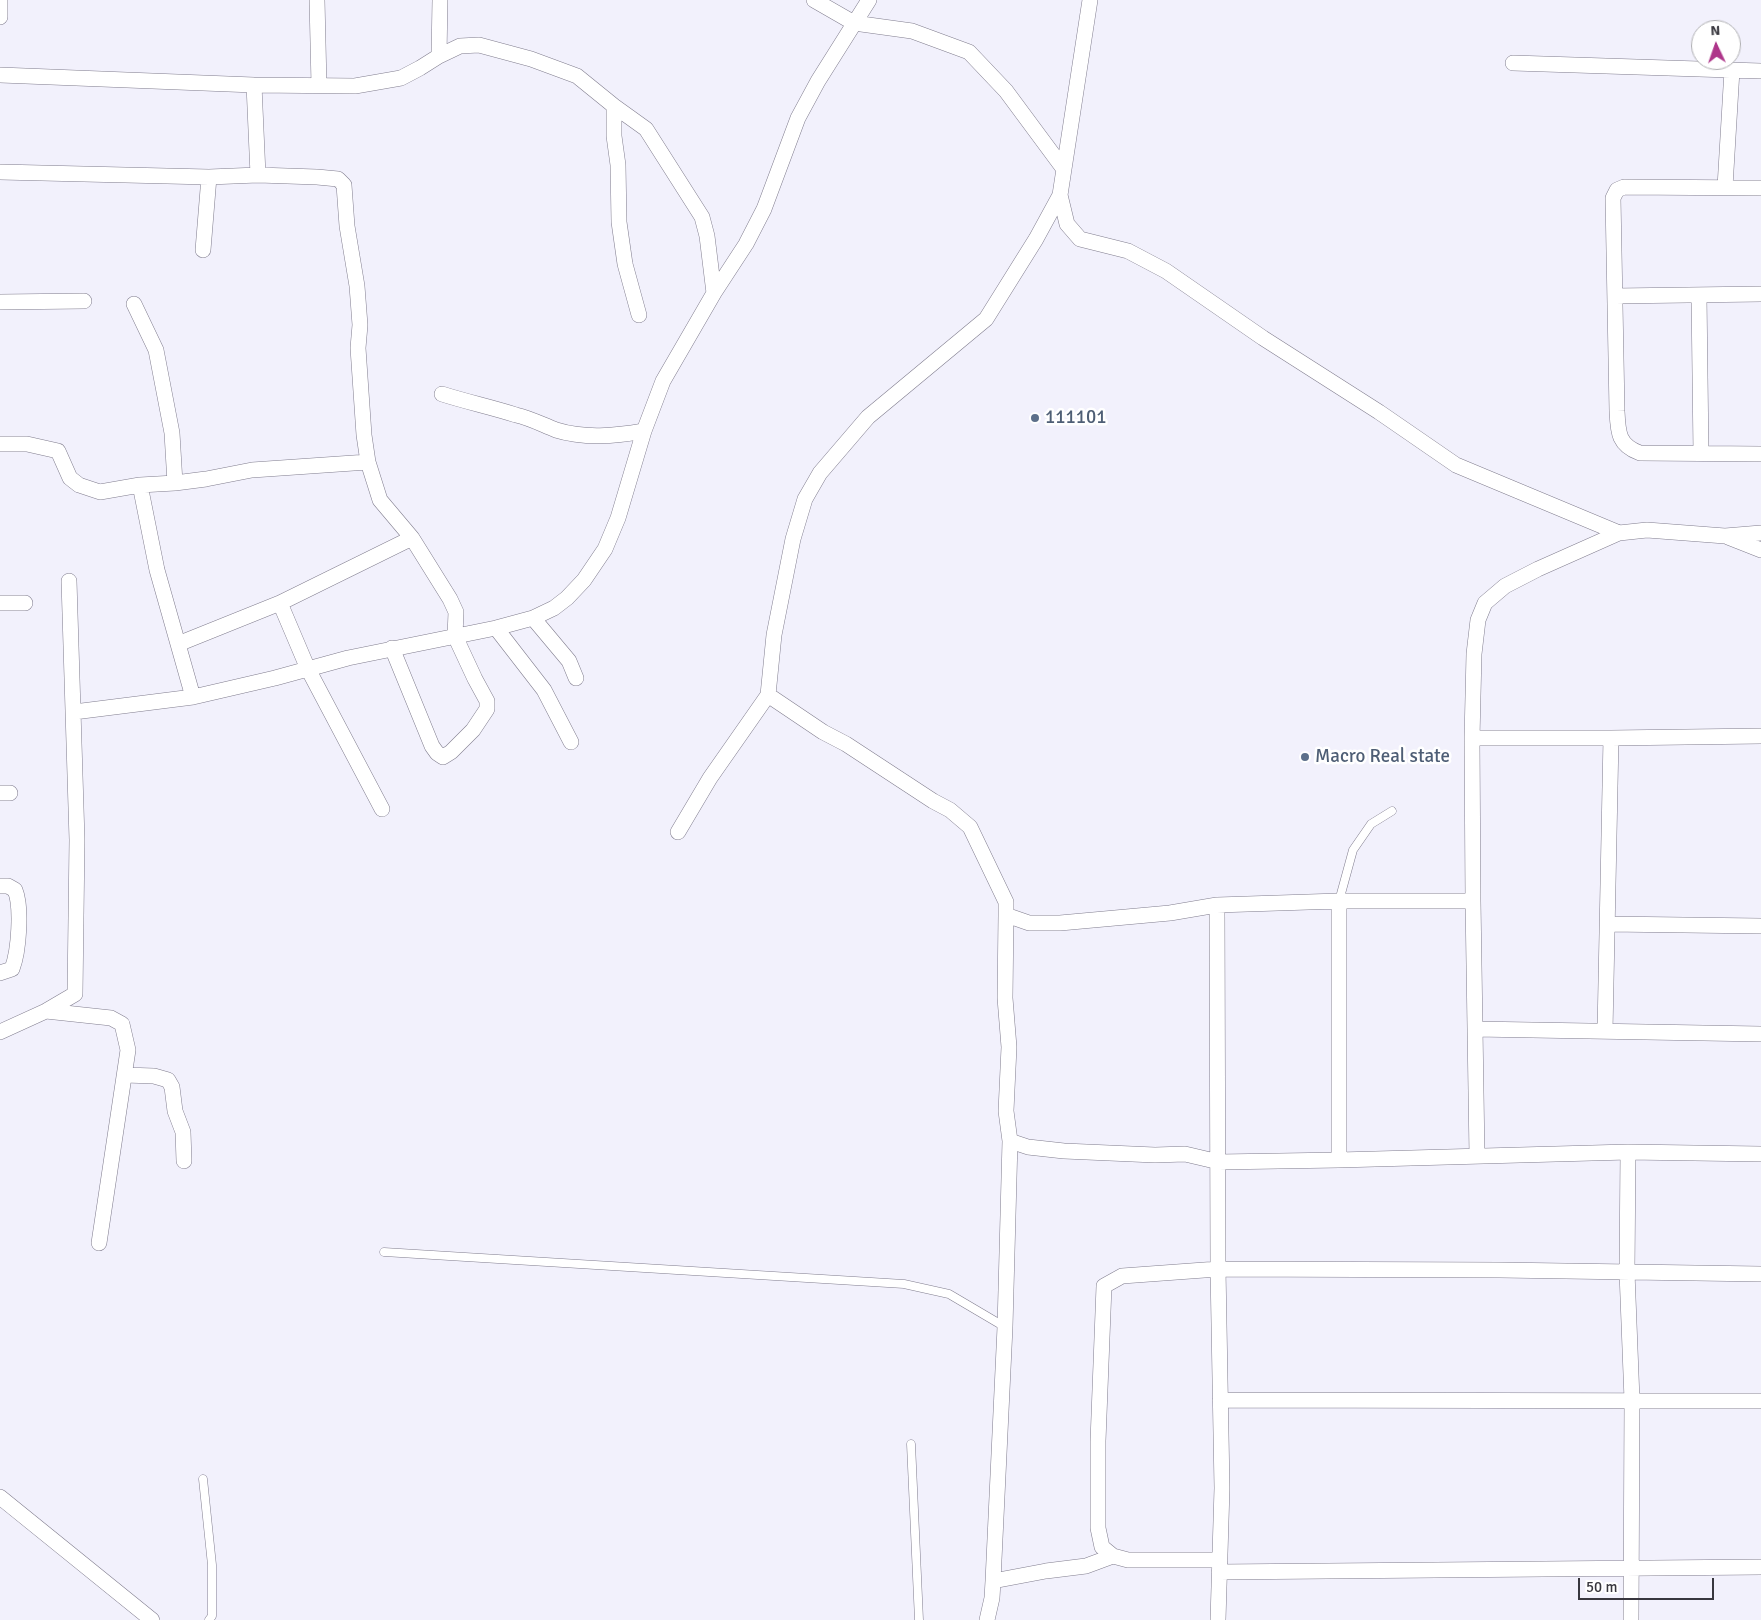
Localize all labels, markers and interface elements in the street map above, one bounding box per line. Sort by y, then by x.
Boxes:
north arrow [1691,20,1741,70]
text: N [1710,22,1721,39]
place label: 111101 [1045,407,1107,429]
marker: 111101 [1029,412,1041,424]
place label: Macro Real state [1315,746,1450,768]
marker: Macro Real state [1299,751,1311,763]
scale bar [1581,1568,1717,1600]
text: 50 m [1586,1578,1617,1596]

